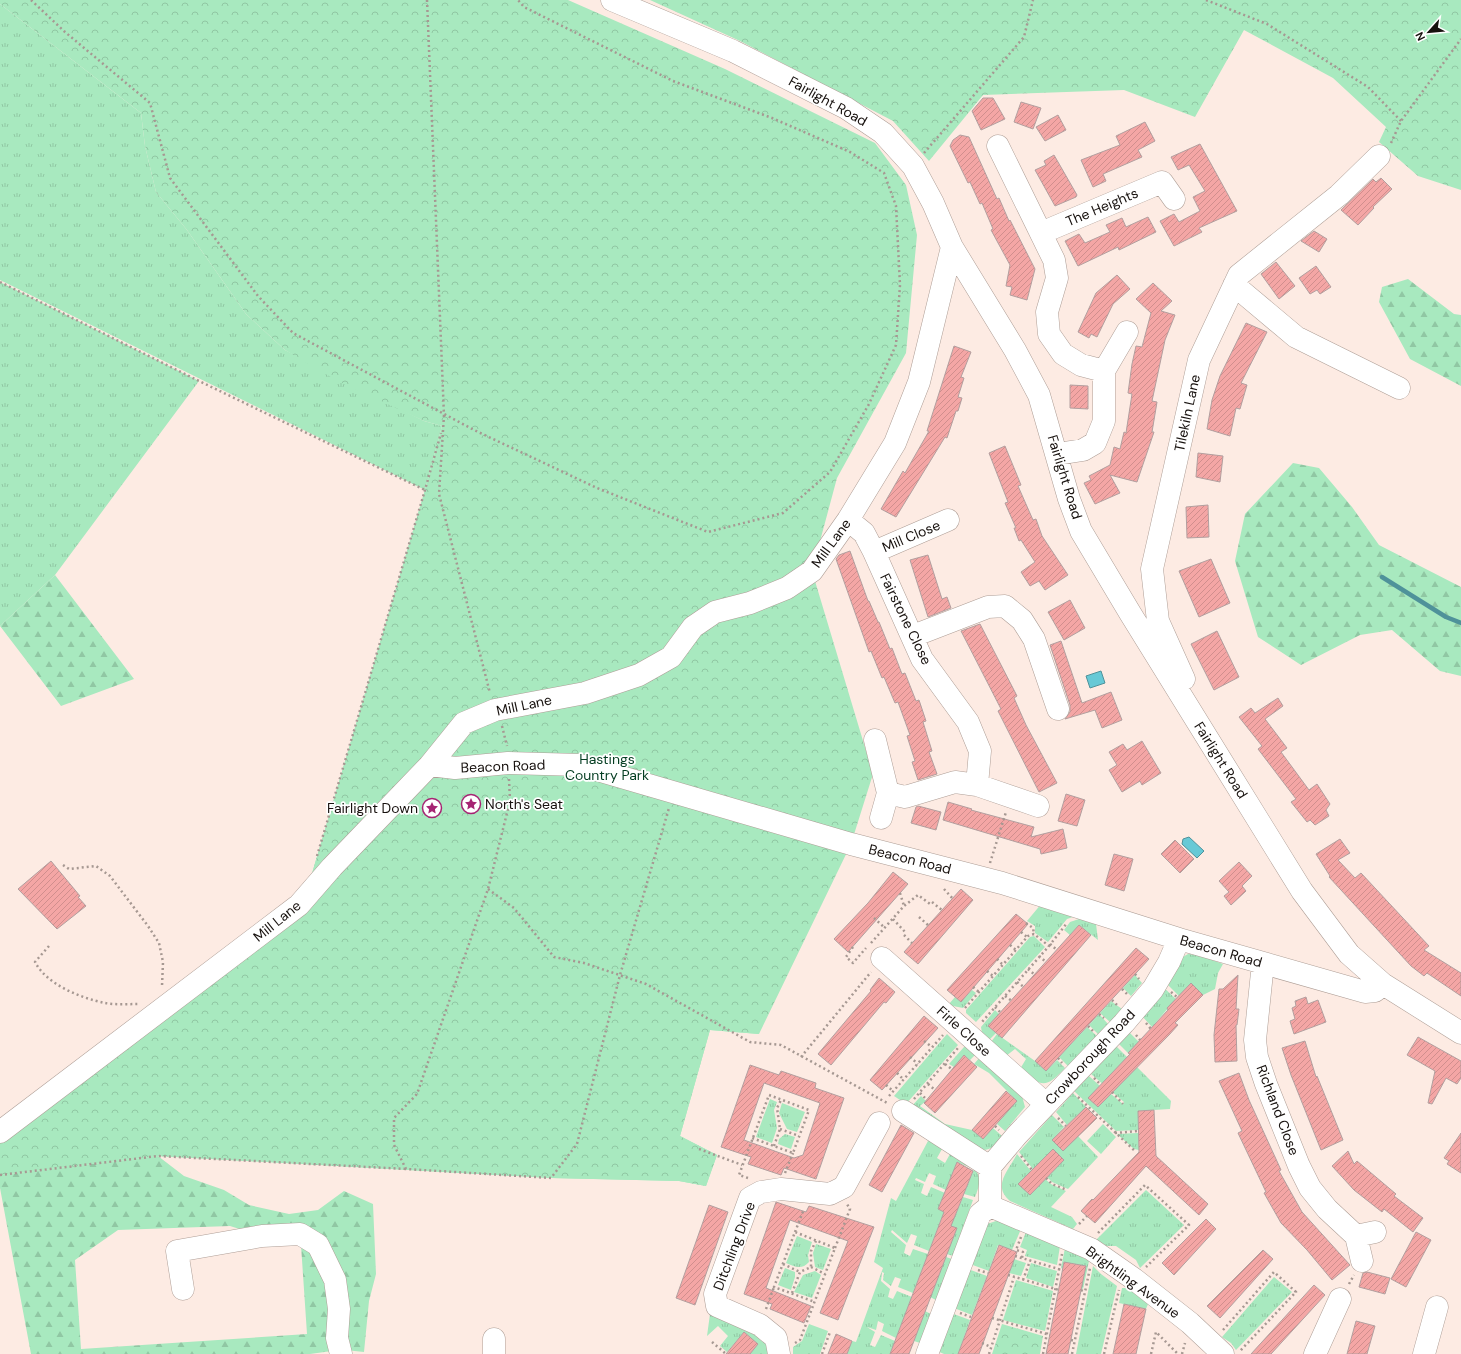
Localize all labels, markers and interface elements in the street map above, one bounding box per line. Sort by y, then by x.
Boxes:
north arrow [1409,12,1449,52]
text: N [1412,30,1428,43]
street label: Fairlight Road [785,72,871,130]
street label: The Heights [1063,184,1141,230]
street label: Tilekiln Lane [1170,373,1204,453]
street label: Fairlight Road [1044,433,1086,521]
street label: Mill Lane [807,515,855,571]
street label: Mill Close [879,516,943,556]
street label: Fairstone Close [876,570,936,668]
street label: Mill Lane [495,690,553,720]
street label: Fairlight Road [1190,718,1252,802]
park label: Hastings Country Park [565,750,649,784]
street label: Beacon Road [460,756,546,776]
place icon: North's Seat [460,793,482,815]
place label: North's Seat [485,795,563,813]
place icon: Fairlight Down [421,797,443,819]
place label: Fairlight Down [327,799,418,817]
street label: Beacon Road [867,840,953,878]
street label: Mill Lane [250,896,304,946]
street label: Beacon Road [1178,931,1264,971]
street label: Firle Close [933,1002,995,1060]
street label: Crowborough Road [1041,1005,1139,1109]
street label: Richland Close [1252,1062,1304,1158]
street label: Ditchling Drive [709,1199,759,1293]
street label: Brightling Avenue [1082,1242,1184,1322]

